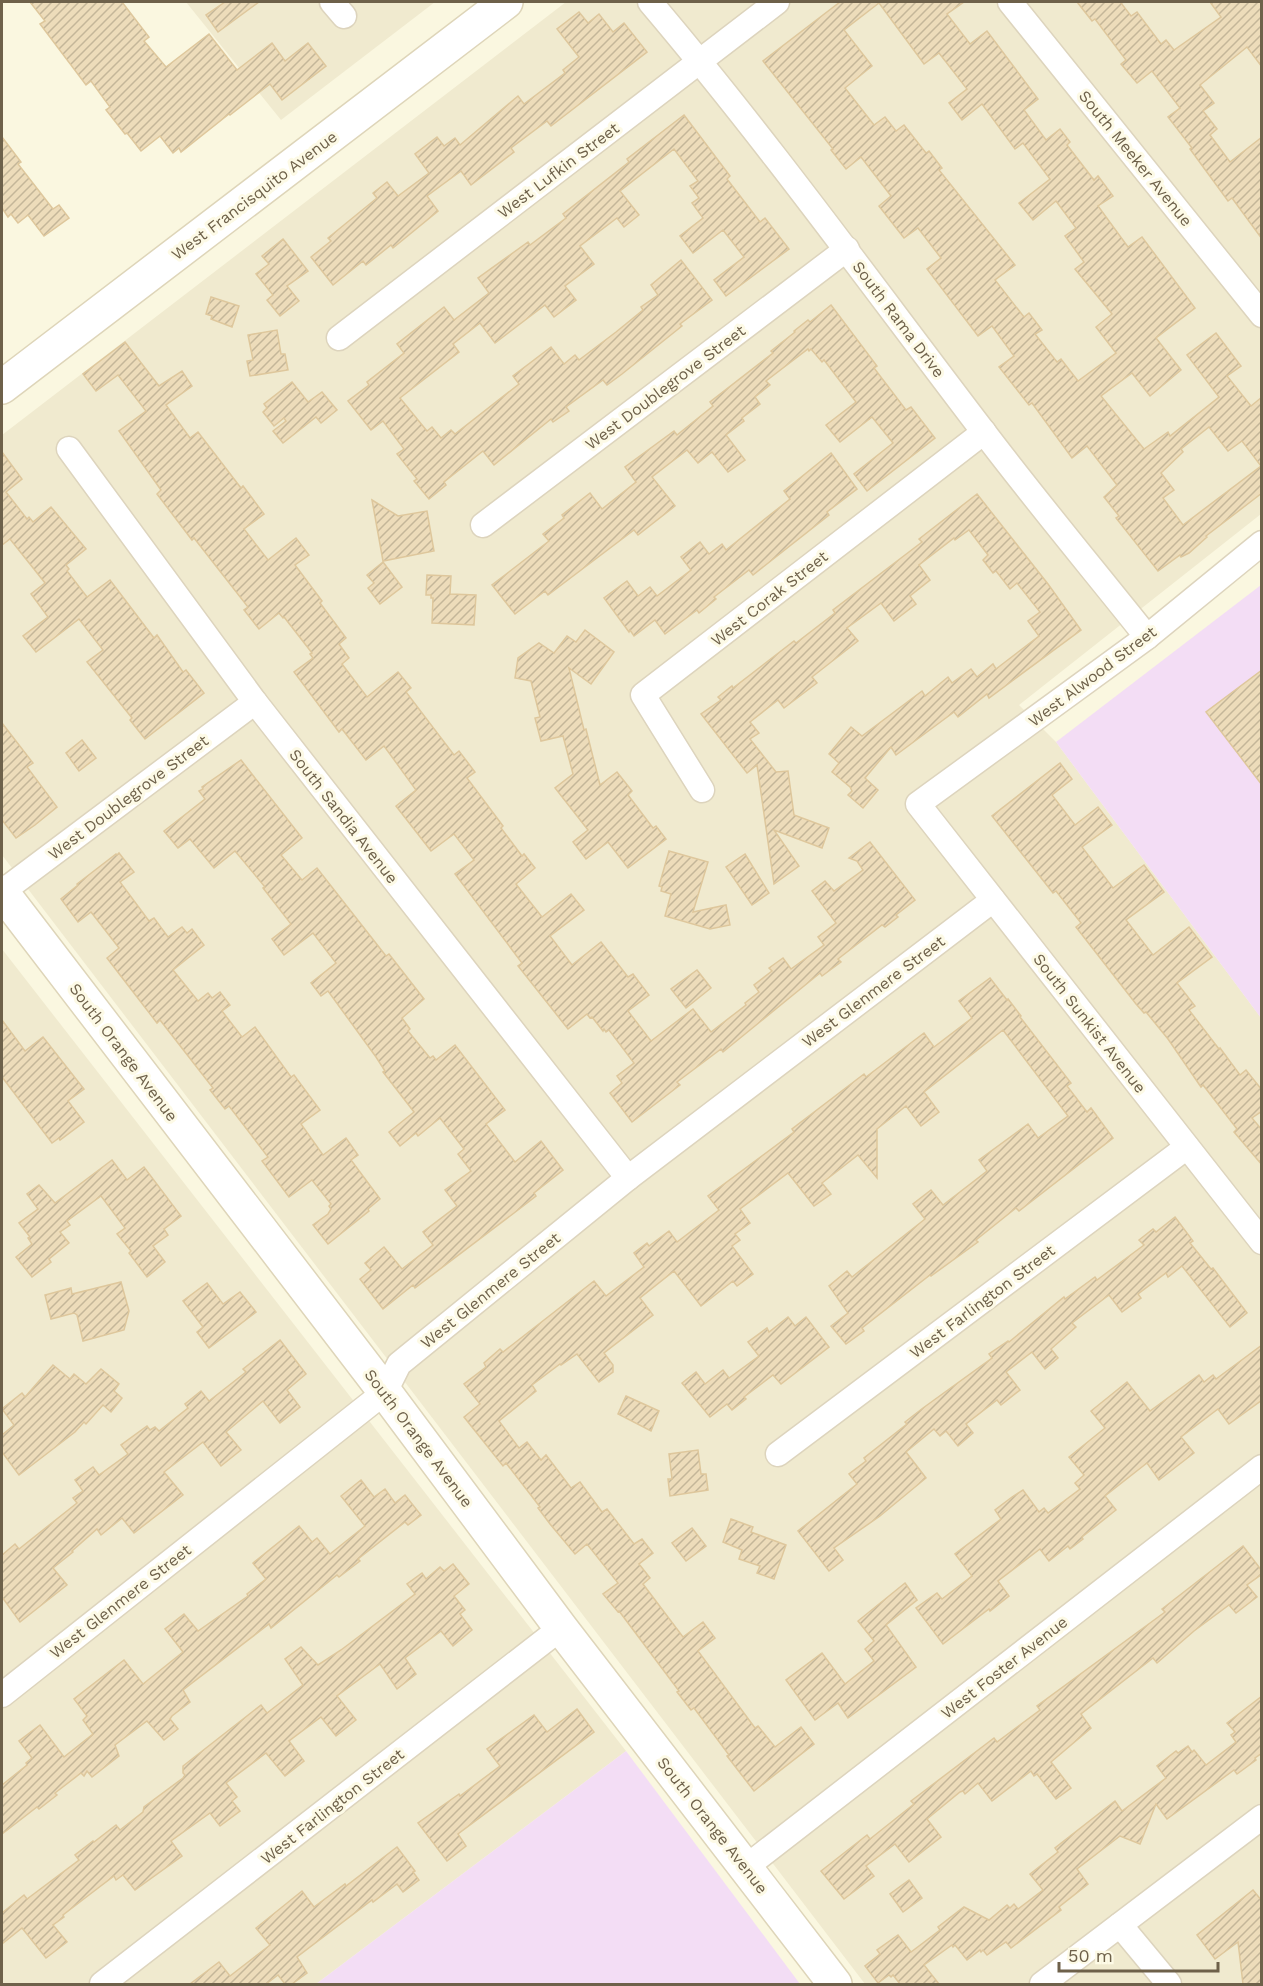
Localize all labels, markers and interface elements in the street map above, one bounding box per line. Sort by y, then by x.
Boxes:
street label: South Meeker Avenue [1075,87,1196,230]
street label: West Lufkin Street [494,118,623,222]
street label: West Francisquito Avenue [168,127,341,264]
street label: South Rama Drive [849,257,949,381]
street label: West Doublegrove Street [582,321,749,454]
street label: West Corak Street [707,547,832,650]
street label: West Alwood Street [1025,622,1160,731]
street label: West Doublegrove Street [45,731,212,864]
street label: South Sandia Avenue [285,745,402,887]
street label: West Glenmere Street [798,931,949,1051]
street label: South Sunkist Avenue [1029,950,1150,1097]
street label: South Orange Avenue [65,979,182,1125]
street label: West Glenmere Street [417,1228,564,1352]
street label: West Farlington Street [906,1241,1059,1362]
street label: South Orange Avenue [360,1365,477,1511]
street label: West Glenmere Street [46,1540,195,1662]
street label: West Foster Avenue [937,1612,1071,1723]
street label: West Farlington Street [257,1744,408,1868]
street label: South Orange Avenue [653,1753,772,1897]
scale bar [1059,1935,1218,1973]
text: 50 m [1068,1945,1113,1966]

